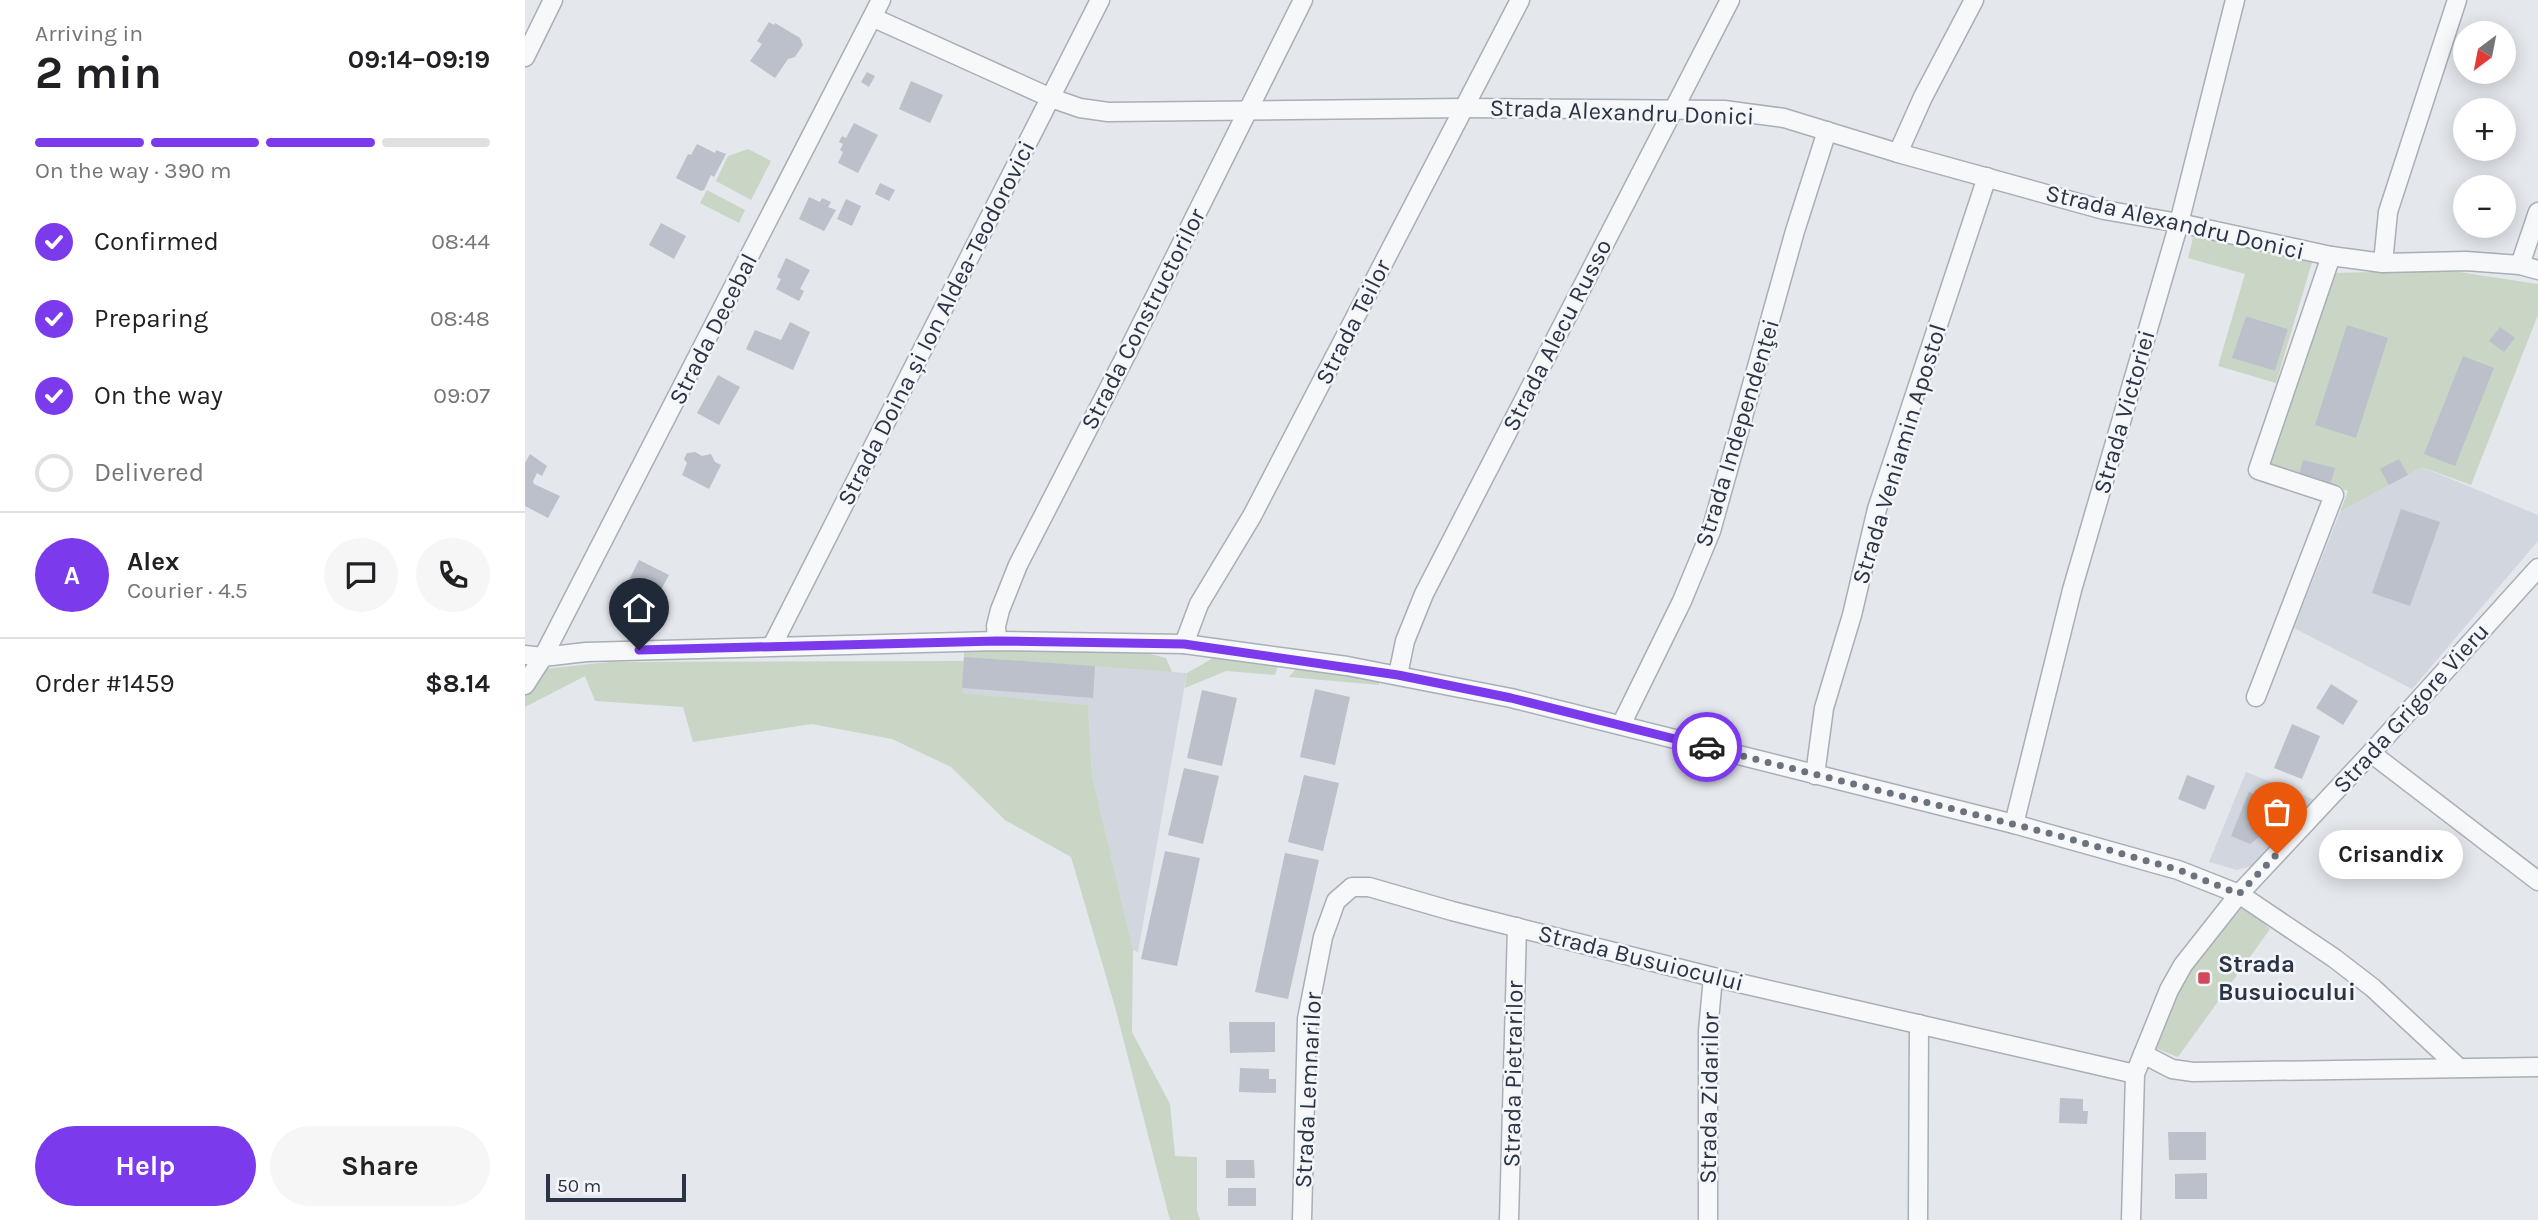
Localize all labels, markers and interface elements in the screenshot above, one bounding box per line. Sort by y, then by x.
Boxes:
text: Arriving in [35,20,143,47]
north arrow [2453,21,2517,84]
map controls [2453,21,2516,238]
text: 09:14–09:19 [348,44,490,75]
text: 2 min [35,46,162,100]
street label: Strada Alexandru Donici [1489,93,1755,131]
button: + [2453,98,2516,161]
street label: Strada Doina și Ion Aldea-Teodorovici [831,136,1041,510]
text: On the way · 390 m [35,157,232,184]
button: − [2453,175,2516,238]
street label: Strada Alexandru Donici [2043,179,2307,265]
street label: Strada Constructorilor [1075,203,1211,434]
icon: check [35,223,73,261]
text: Confirmed [94,226,219,257]
text: 08:44 [431,228,490,255]
street label: Strada Alecu Russo [1496,234,1618,436]
street label: Strada Decebal [663,249,763,409]
street label: Strada Teilor [1309,254,1397,389]
icon: check [35,300,73,338]
text: Preparing [94,303,208,334]
text: 08:48 [430,305,490,332]
street label: Strada Independenţei [1689,316,1785,550]
street label: Strada Veniamin Apostol [1846,320,1952,588]
street label: Strada Victoriei [2087,327,2161,497]
icon: check [35,377,73,415]
text: On the way [94,380,223,411]
text: 09:07 [433,382,490,409]
text: Delivered [94,457,204,488]
button: chat [324,538,398,612]
button: phone [416,538,490,612]
text: Alex [127,546,179,577]
text: A [64,560,80,591]
text: Courier · 4.5 [127,577,248,604]
pin [609,578,669,650]
icon: home [620,589,658,627]
street label: Strada Grigore Vieru [2327,617,2495,799]
text: Order #1459 [35,668,175,699]
text: $8.14 [425,668,490,699]
courier [1672,712,1742,782]
icon: car [1688,728,1726,766]
pin [2247,782,2307,854]
icon: bag [2258,793,2296,831]
callout: Crisandix [2319,830,2463,878]
text: Crisandix [2338,841,2444,868]
street label: Strada Busuiocului [1535,919,1747,997]
place label: Strada Busuiocului [2218,950,2356,1006]
marker: Strada Busuiocului [2196,970,2212,986]
street label: Strada Pietrarilor [1497,980,1529,1168]
street label: Strada Lemnarilor [1289,991,1327,1189]
street label: Strada Zidarilor [1694,1012,1725,1184]
button: Help [35,1126,256,1206]
button: Share [270,1126,490,1206]
scale bar [546,1171,686,1203]
text: 50 m [557,1175,601,1197]

